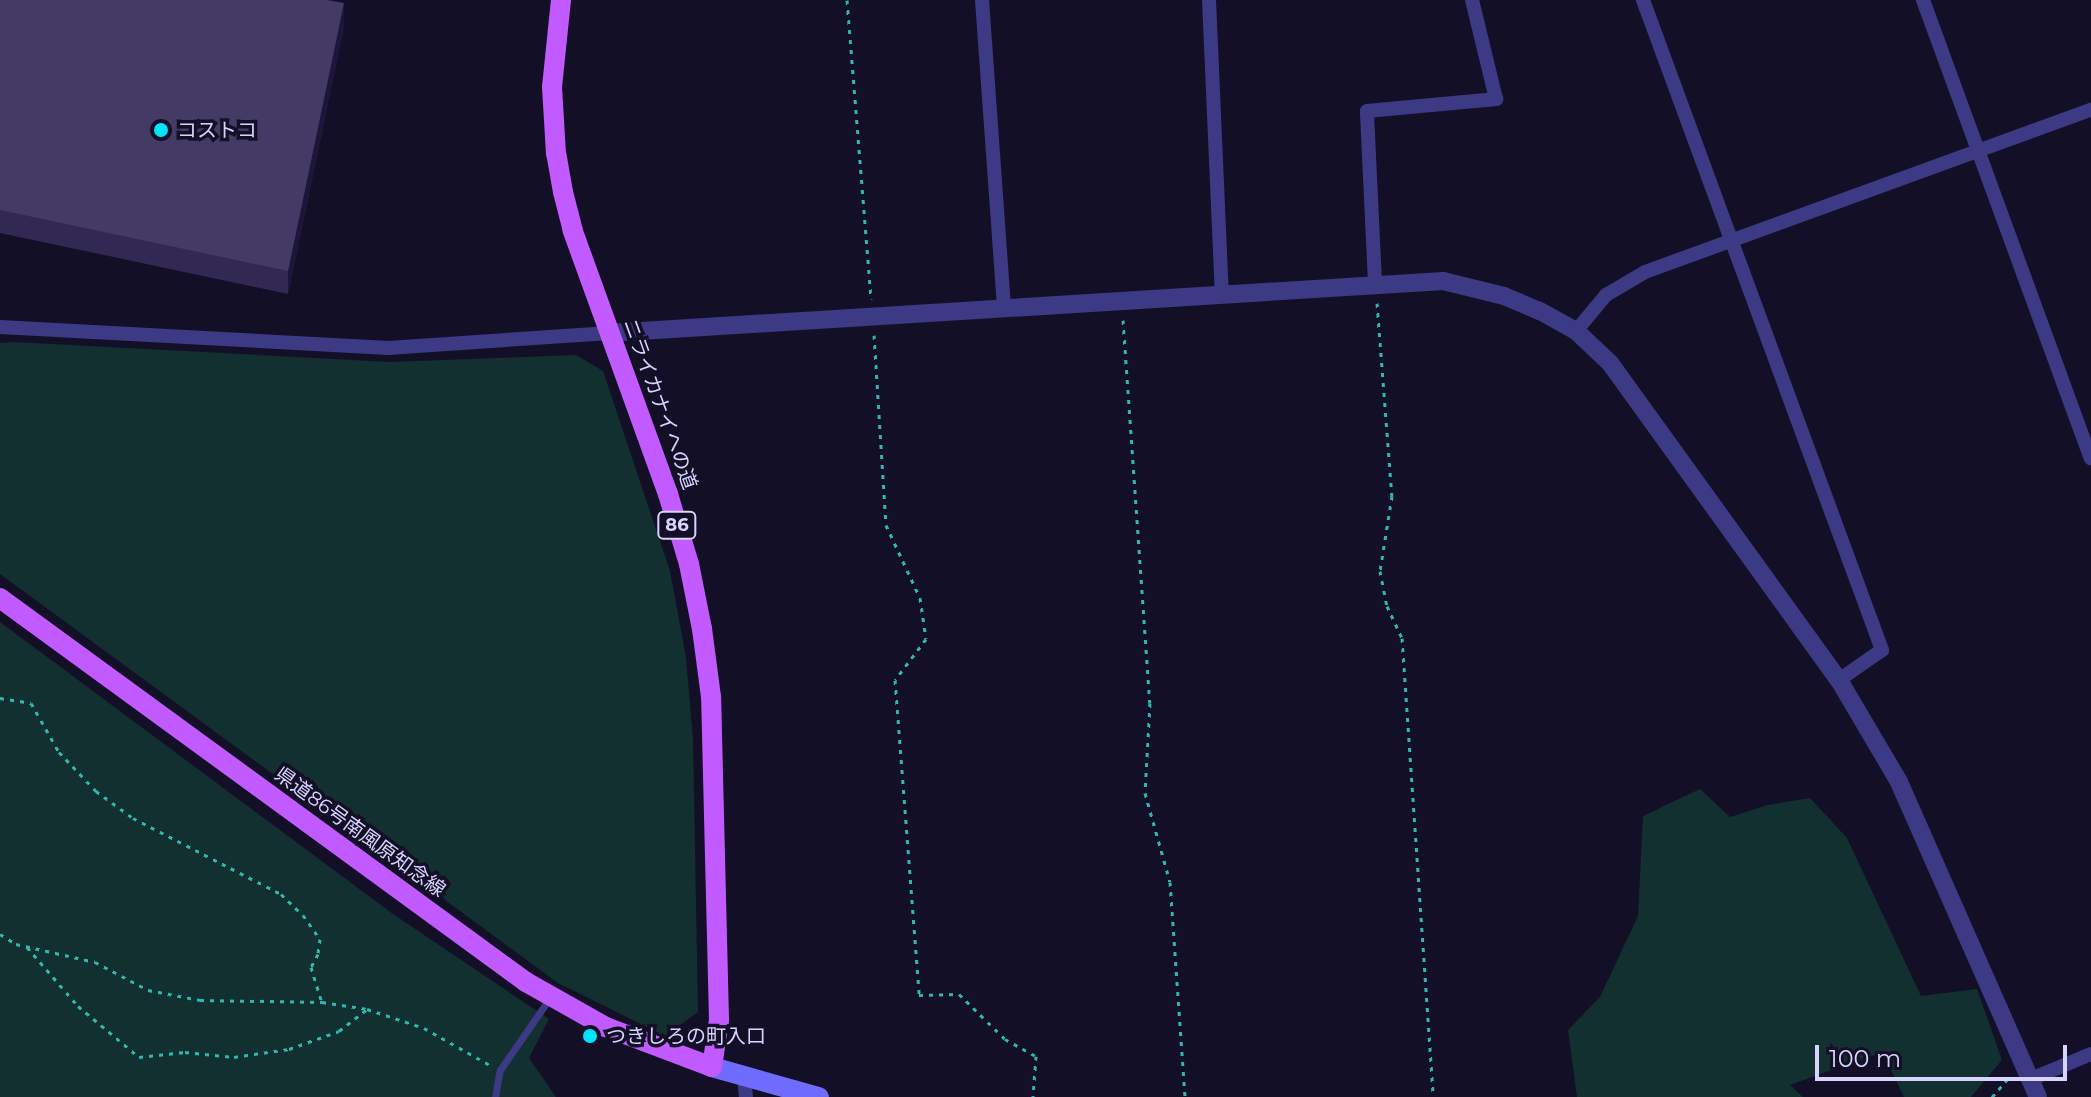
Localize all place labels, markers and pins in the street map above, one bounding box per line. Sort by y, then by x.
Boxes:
place label: コストコ [177,118,257,142]
marker: コストコ [152,121,170,139]
place label: つきしろの町入口 [606,1024,766,1048]
marker: つきしろの町入口 [581,1027,599,1045]

